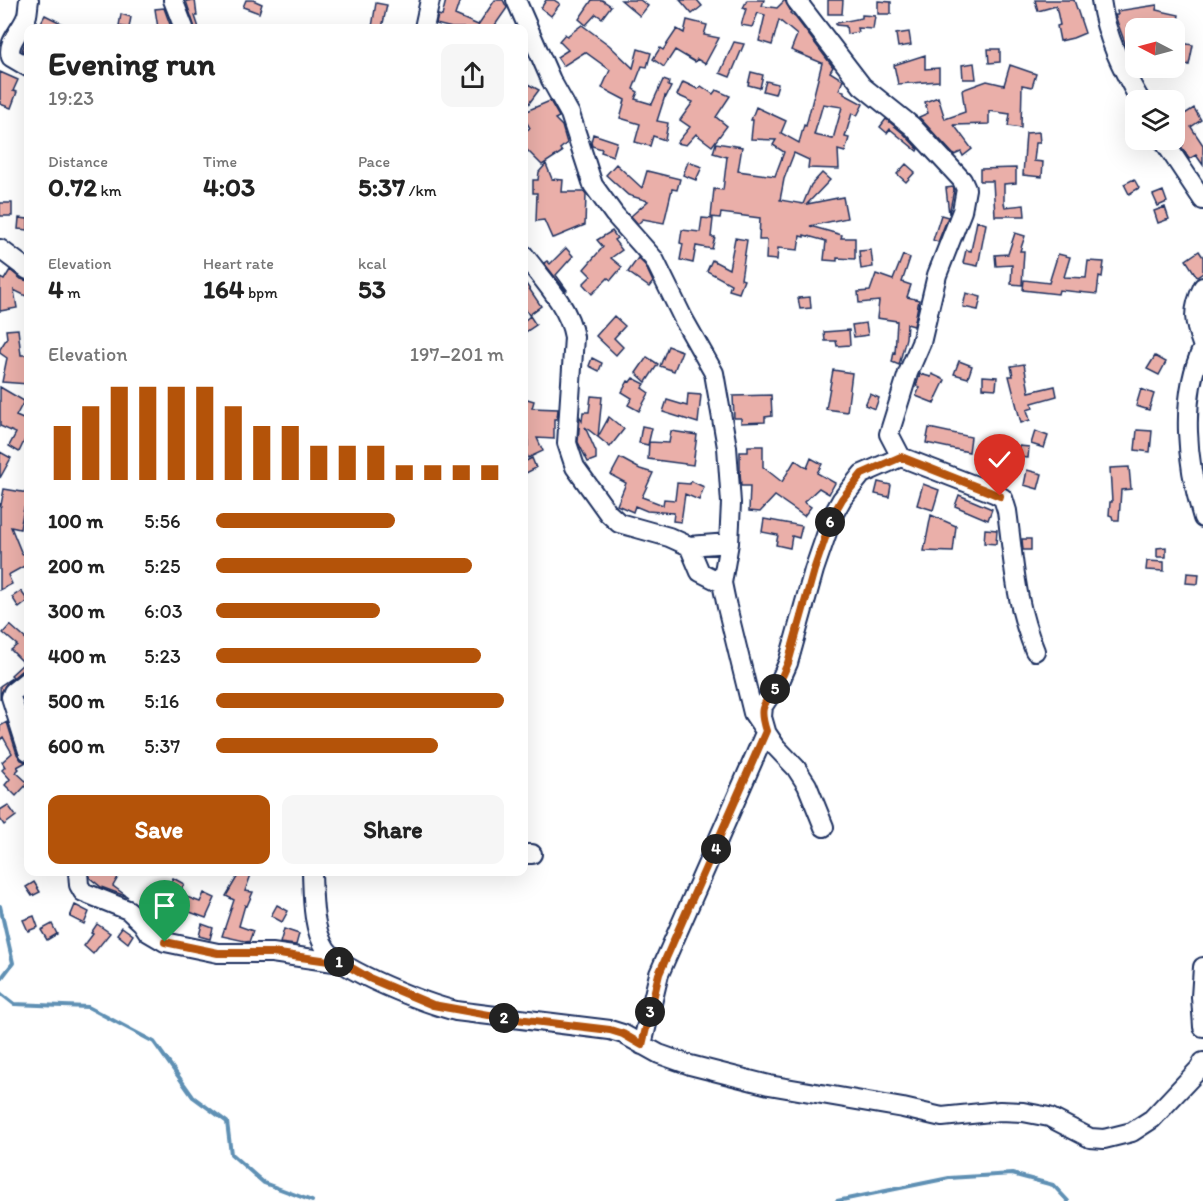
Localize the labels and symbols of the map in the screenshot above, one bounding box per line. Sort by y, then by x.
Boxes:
north arrow [1125,18,1185,78]
pin [974,434,1025,496]
pin: 6 [815,507,845,537]
pin: 5 [760,674,790,704]
pin: 4 [701,834,731,864]
pin [139,880,190,942]
pin: 1 [324,947,354,977]
pin: 3 [635,997,665,1027]
pin: 2 [489,1003,519,1033]

